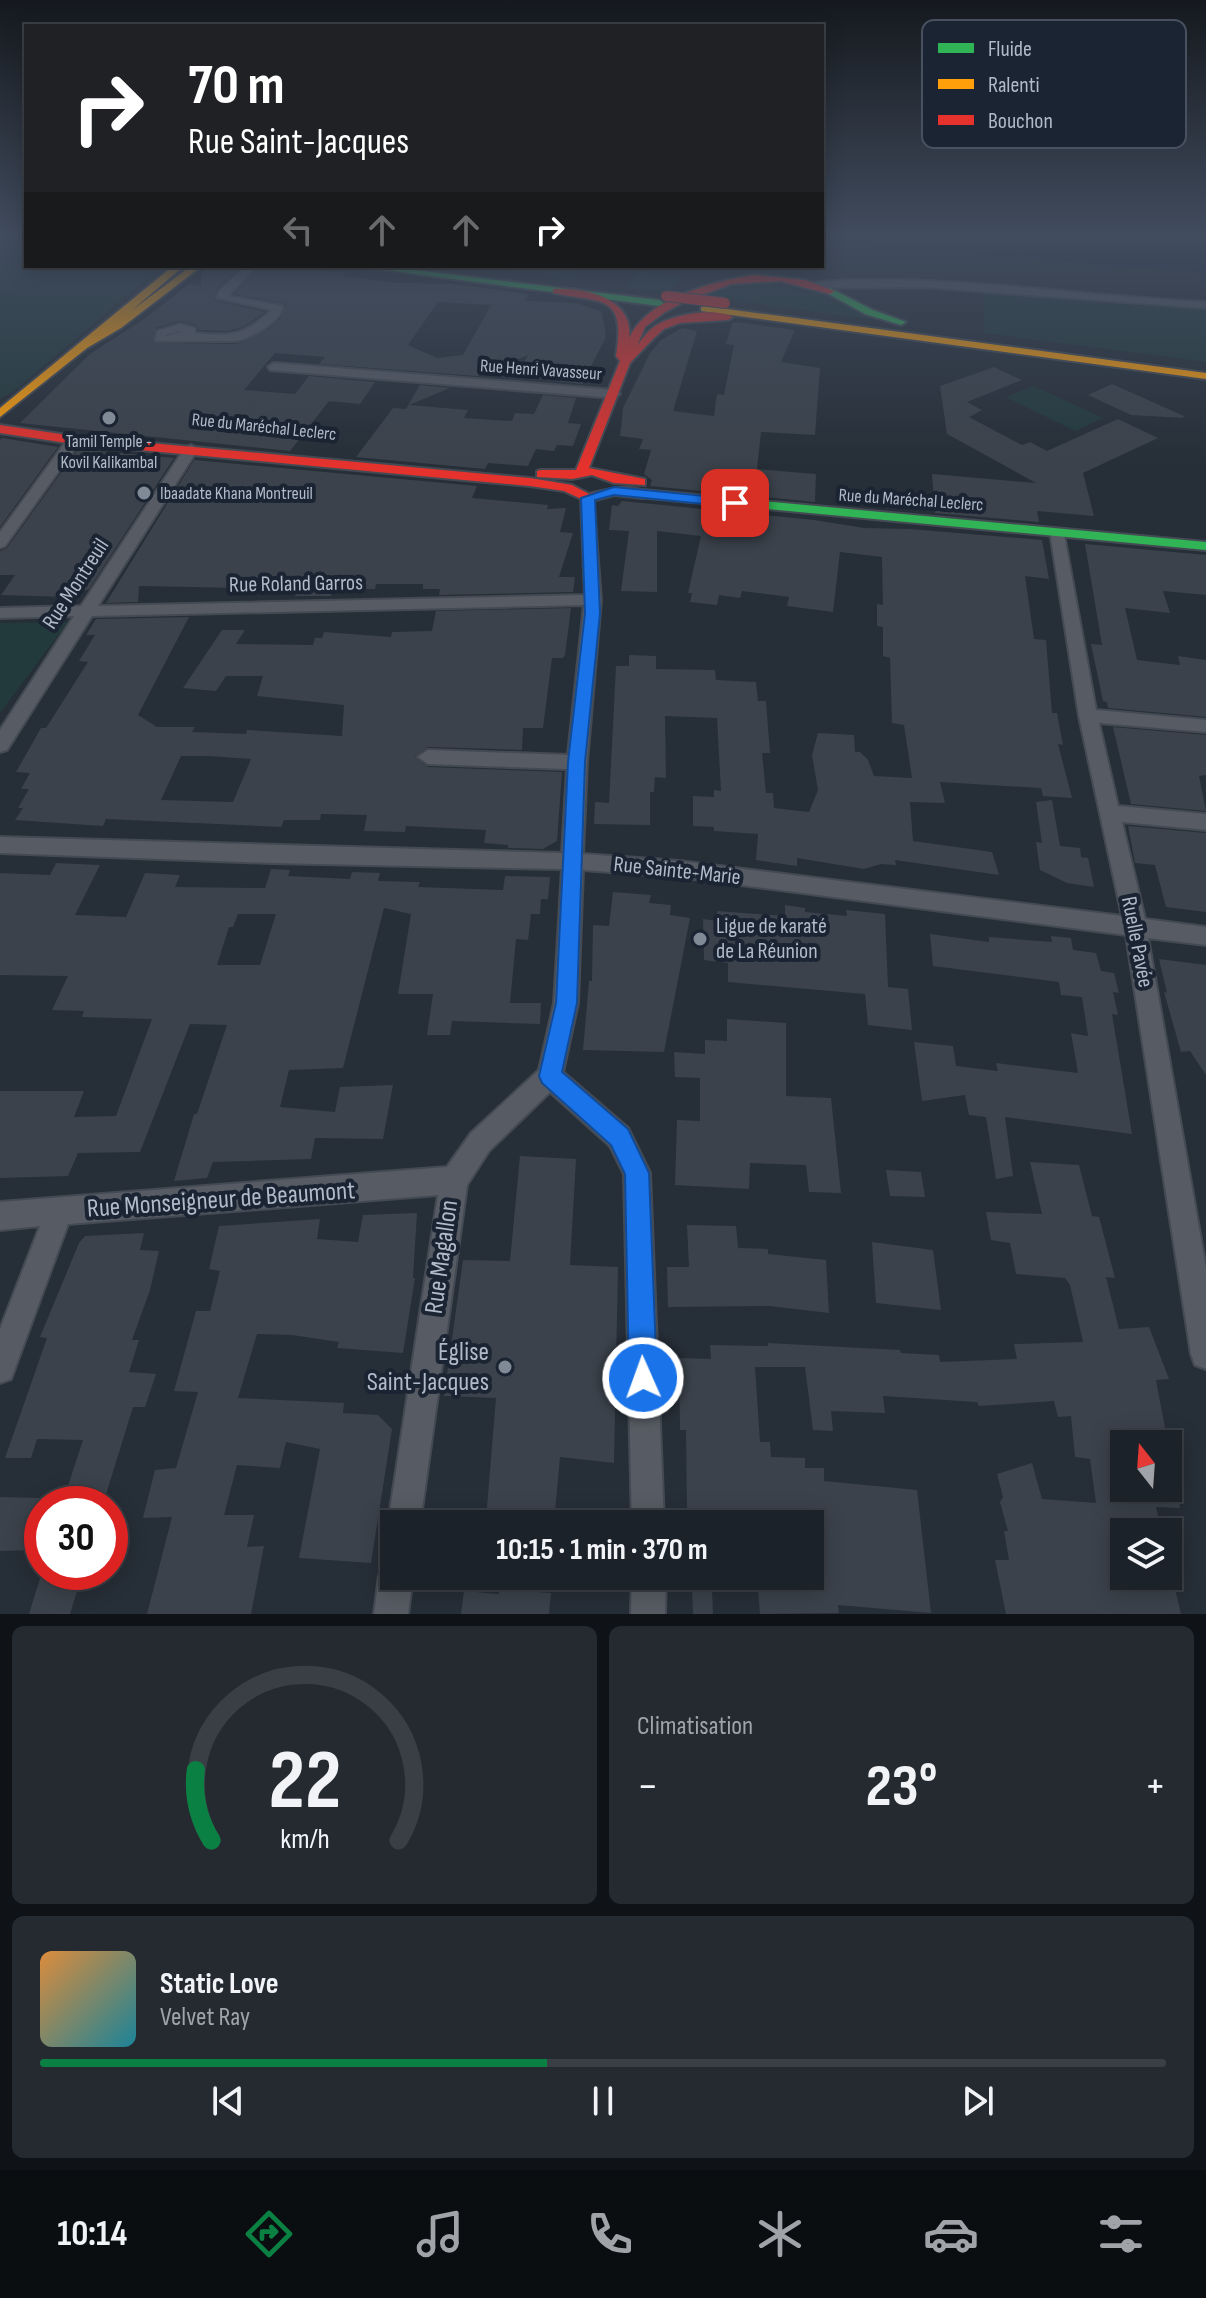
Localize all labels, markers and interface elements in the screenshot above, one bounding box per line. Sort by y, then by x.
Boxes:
legend [922,20,1186,148]
text: Fluide [988,36,1032,63]
text: 70 m [188,53,285,120]
icon: right [56,56,160,160]
text: Ralenti [988,72,1040,99]
text: Bouchon [988,108,1053,135]
text: Rue Saint-Jacques [188,121,409,164]
icon: left [276,208,320,252]
icon: ahead [360,208,404,252]
icon: ahead [444,208,488,252]
icon: right [528,208,572,252]
street label: Rue Henri Vavasseur [479,355,603,385]
marker: Tamil Temple - Kovil Kalikambal [100,409,118,427]
street label: Rue du Maréchal Leclerc [191,409,337,445]
place label: Tamil Temple - Kovil Kalikambal [61,431,157,473]
pin [701,469,769,537]
icon: arrive [713,481,757,525]
place label: Ibaadate Khana Montreuil [160,483,313,504]
marker: Ibaadate Khana Montreuil [135,484,153,502]
street label: Rue du Maréchal Leclerc [838,484,984,516]
street label: Rue Montreuil [37,534,115,634]
street label: Rue Roland Garros [229,569,363,599]
street label: Rue Sainte-Marie [612,851,742,891]
street label: Ruelle Pavée [1115,894,1159,990]
place label: Ligue de karaté de La Réunion [716,913,827,965]
marker: Ligue de karaté de La Réunion [691,930,709,948]
street label: Rue Monseigneur de Beaumont [86,1175,356,1225]
street label: Rue Magallon [419,1198,465,1316]
position arrow [601,1336,685,1420]
place label: Église Saint-Jacques [367,1337,489,1398]
marker: Église Saint-Jacques [496,1358,514,1376]
north arrow [1110,1430,1182,1502]
map controls [1110,1430,1182,1590]
speed limit sign: 30 [24,1486,128,1590]
button: layers [1110,1518,1182,1590]
text: 10:15 · 1 min · 370 m [496,1532,708,1568]
text: Climatisation [637,1711,753,1742]
text: 22 [268,1732,341,1832]
text: 23° [865,1751,938,1823]
text: − [637,1760,659,1813]
text: + [1144,1760,1166,1813]
text: km/h [280,1822,329,1857]
text: Static Love [160,1966,279,2002]
text: Velvet Ray [160,2002,250,2033]
icon: previous [206,2079,250,2123]
icon: pause [581,2079,625,2123]
icon: next [956,2079,1000,2123]
icon: directions [241,2206,297,2262]
icon: music [412,2206,468,2262]
icon: phone [582,2206,638,2262]
icon: climate [752,2206,808,2262]
icon: car [923,2206,979,2262]
icon: filters [1093,2206,1149,2262]
text: 10:14 [57,2213,127,2256]

